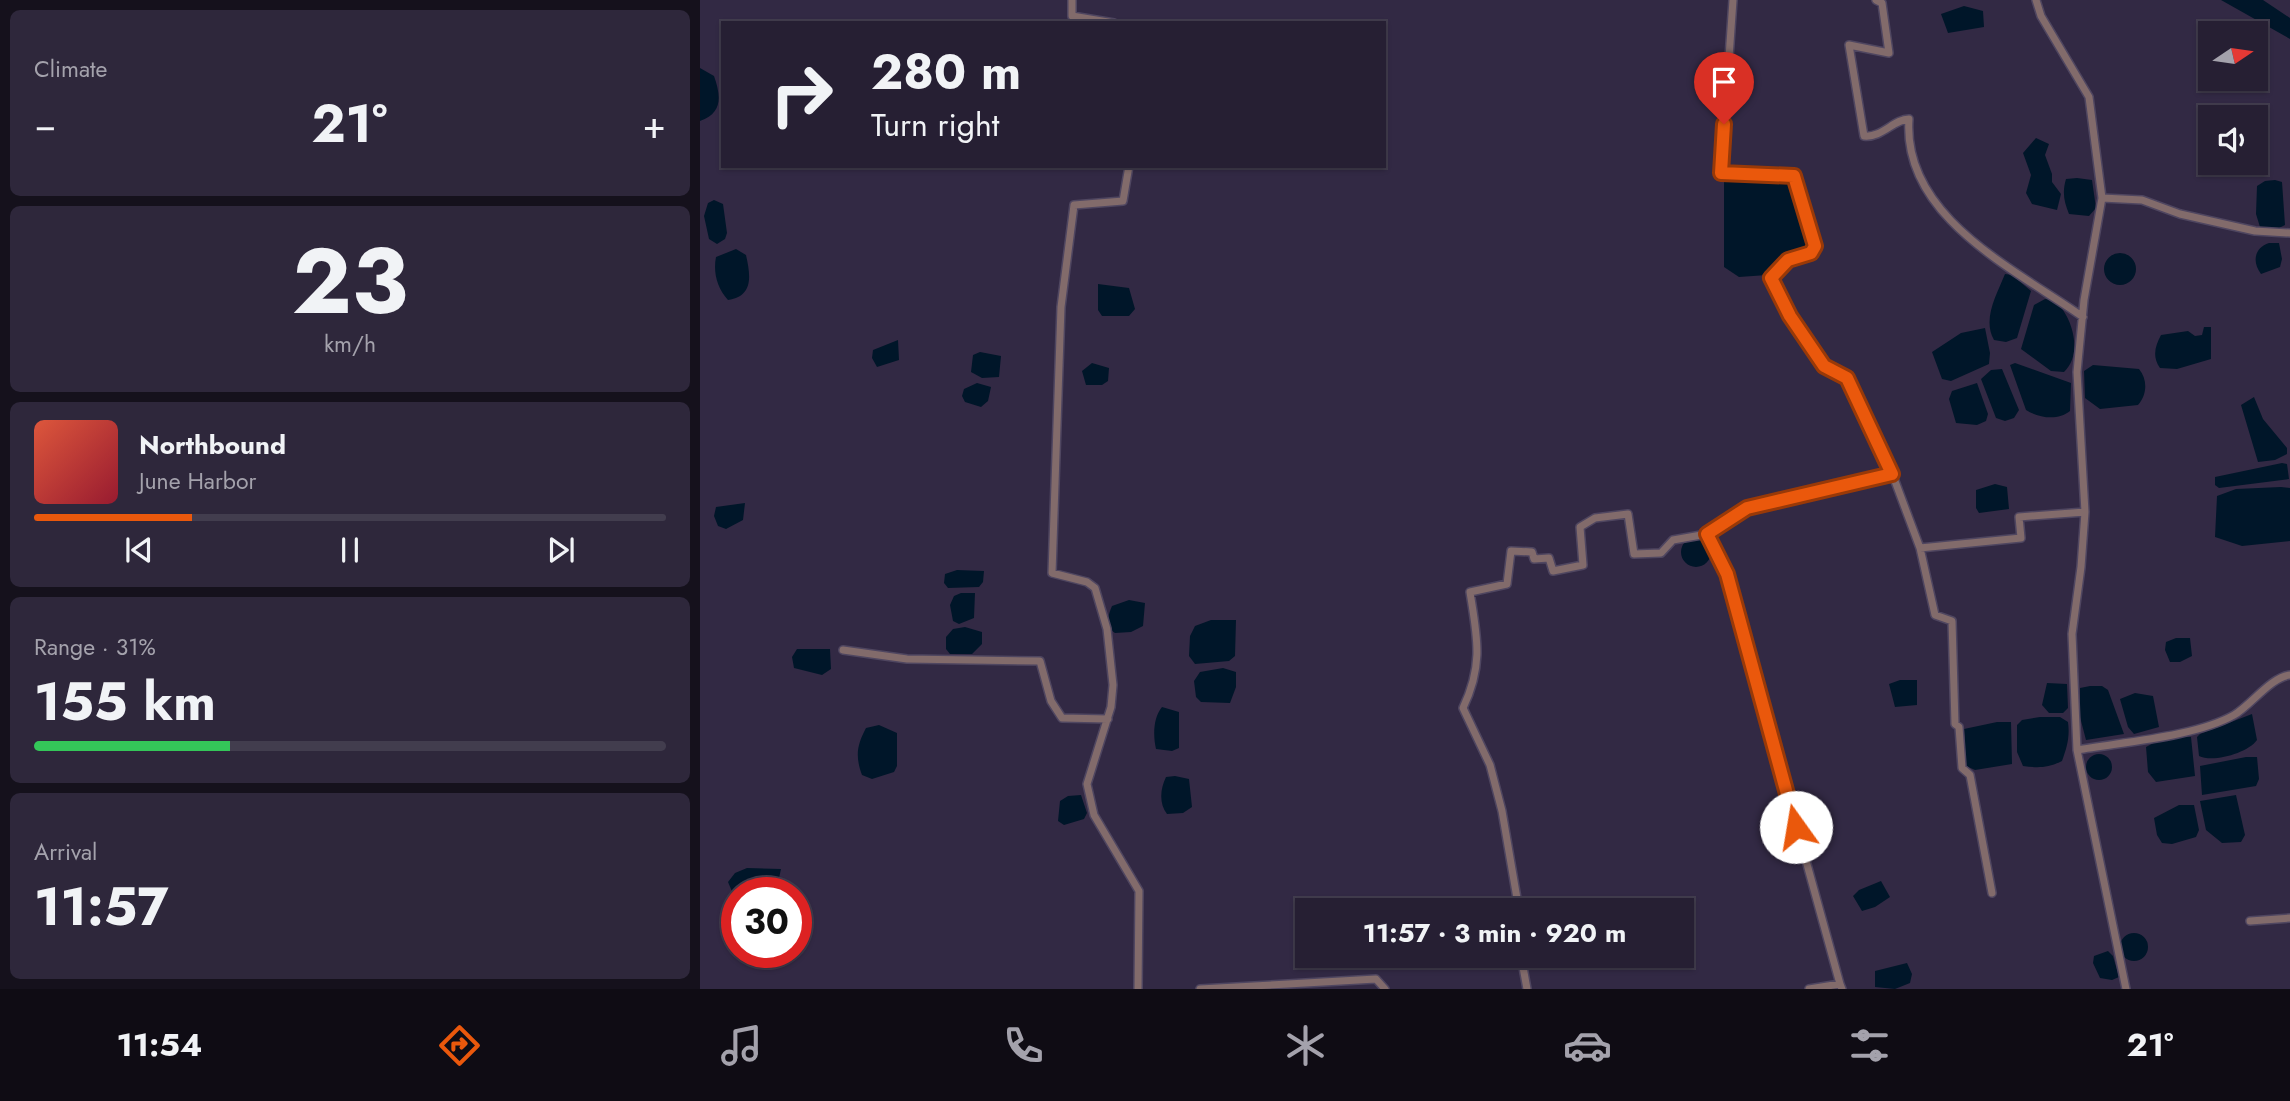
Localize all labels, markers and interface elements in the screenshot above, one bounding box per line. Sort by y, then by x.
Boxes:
north arrow [2198,21,2268,91]
map controls [2198,21,2268,175]
text: 280 m [871,37,1021,107]
icon: right [756,49,847,140]
text: Climate [34,52,107,86]
pin [1694,52,1754,124]
icon: arrive [1705,63,1743,101]
text: 21° [312,86,388,162]
text: − [34,97,56,152]
text: + [643,97,666,152]
text: Turn right [871,102,1000,148]
button: sound [2198,105,2268,175]
text: 23 [292,216,408,347]
text: km/h [324,327,376,361]
text: Northbound [139,426,286,464]
text: June Harbor [139,464,256,498]
icon: previous [120,531,158,569]
icon: pause [331,531,369,569]
icon: next [542,531,580,569]
text: Range · 31% [34,630,156,664]
text: 155 km [34,664,216,740]
position arrow [1759,790,1833,864]
text: Arrival [34,835,97,869]
text: 11:57 [34,869,169,945]
speed limit sign: 30 [721,877,812,968]
text: 11:57 · 3 min · 920 m [1363,914,1626,952]
icon: directions [435,1021,484,1070]
icon: music [717,1021,766,1070]
icon: phone [999,1021,1048,1070]
icon: climate [1281,1021,1330,1070]
icon: car [1563,1021,1612,1070]
icon: filters [1845,1021,1894,1070]
text: 11:54 [116,1022,202,1068]
text: 21° [2127,1022,2173,1068]

